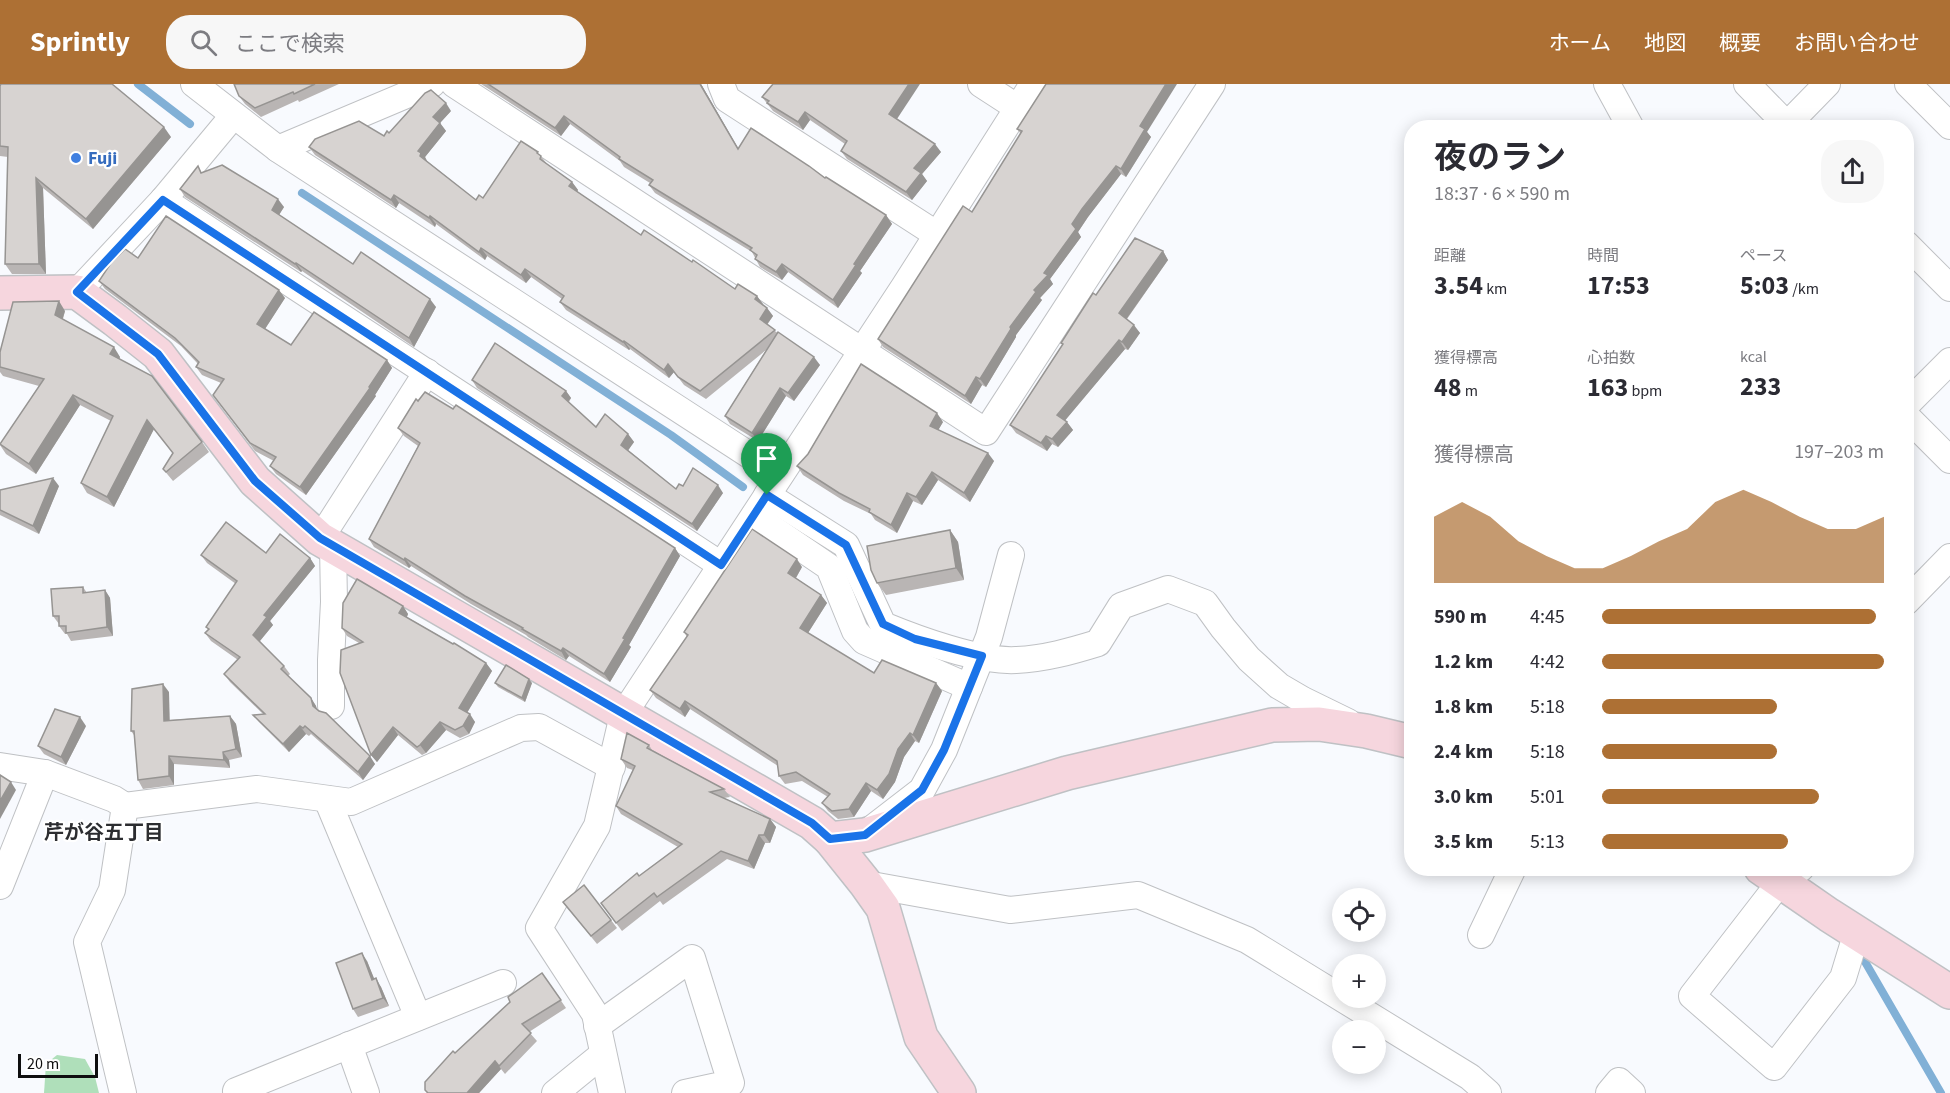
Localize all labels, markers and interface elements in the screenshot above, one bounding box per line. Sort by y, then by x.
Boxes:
search box [166,15,586,69]
text: Sprintly [30,22,130,62]
icon: search [187,26,220,59]
text: ここで検索 [235,28,345,60]
text: ホーム [1549,28,1611,58]
text: 地図 [1644,28,1686,58]
text: 概要 [1719,28,1761,58]
text: お問い合わせ [1794,28,1920,58]
text: 夜のラン [1434,134,1566,181]
button: share [1821,140,1884,203]
place label: Fuji [88,146,117,171]
marker: Fuji [69,151,83,165]
text: 18:37 · 6 × 590 m [1434,180,1570,208]
text: 距離 [1434,245,1466,267]
text: 時間 [1587,245,1619,267]
text: ペース [1740,245,1787,267]
text: 3.54 [1434,267,1483,304]
text: 17:53 [1587,267,1650,304]
text: 5:03 [1740,267,1789,304]
text: km [1483,278,1507,300]
text: /km [1789,278,1819,300]
text: kcal [1740,346,1767,368]
text: 獲得標高 [1434,347,1498,369]
text: 心拍数 [1587,347,1635,369]
text: 233 [1740,368,1781,405]
text: 48 [1434,369,1461,406]
text: 163 [1587,369,1628,406]
text: m [1461,380,1478,402]
text: bpm [1628,380,1662,402]
pin [741,433,792,495]
text: 197–203 m [1794,438,1884,466]
text: 獲得標高 [1434,441,1514,469]
icon: arrive [750,442,783,475]
text: 590 m [1434,603,1487,631]
text: 4:45 [1530,603,1565,631]
text: 1.2 km [1434,648,1493,676]
text: 4:42 [1530,648,1565,676]
text: 1.8 km [1434,693,1493,721]
text: 5:18 [1530,693,1565,721]
text: 2.4 km [1434,738,1493,766]
text: 5:18 [1530,738,1565,766]
text: 3.0 km [1434,783,1493,811]
text: 5:01 [1530,783,1565,811]
district label: 芹が谷五丁目 [44,819,164,847]
text: 3.5 km [1434,828,1493,856]
text: 5:13 [1530,828,1565,856]
map controls [1332,888,1386,1074]
button: locate [1332,888,1386,942]
button: + [1332,954,1386,1008]
button: − [1332,1020,1386,1074]
scale bar [18,1051,98,1078]
text: 20 m [27,1053,59,1075]

